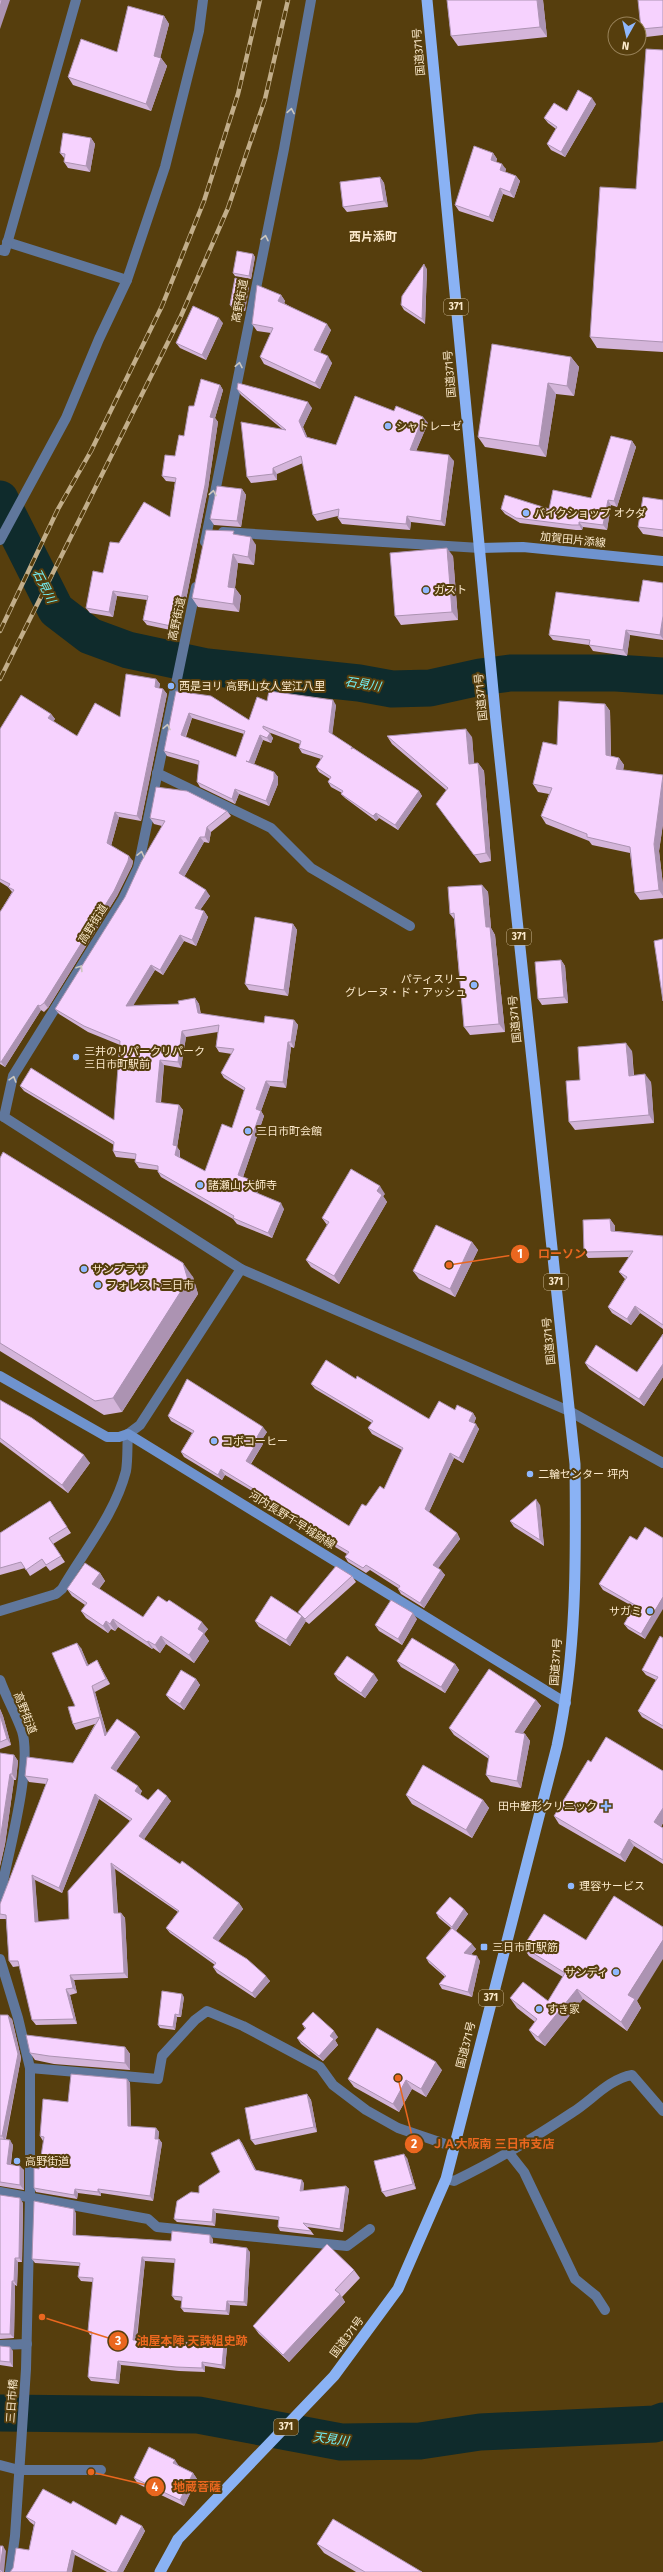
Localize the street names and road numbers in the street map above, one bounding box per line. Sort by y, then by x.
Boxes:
street label: 国道371号 [410,28,428,76]
street label: 高野街道 [229,278,251,324]
road number: 371 [444,299,468,315]
street label: 国道371号 [441,350,459,398]
street label: 加賀田片添線 [540,530,606,550]
street label: 高野街道 [166,596,188,642]
street label: 国道371号 [472,673,490,721]
street label: 高野街道 [76,902,110,946]
road number: 371 [507,929,531,945]
street label: 国道371号 [506,995,524,1043]
road number: 371 [544,1274,568,1290]
street label: 国道371号 [540,1317,558,1365]
street label: 河内長野千早城跡線 [247,1488,337,1552]
street label: 国道371号 [548,1638,564,1686]
street label: 高野街道 [11,1690,39,1736]
road number: 371 [479,1990,503,2006]
street label: 国道371号 [454,2020,478,2070]
street label: 国道371号 [327,2314,367,2360]
street label: 三日市橋 [4,2379,20,2423]
road number: 371 [274,2419,298,2435]

